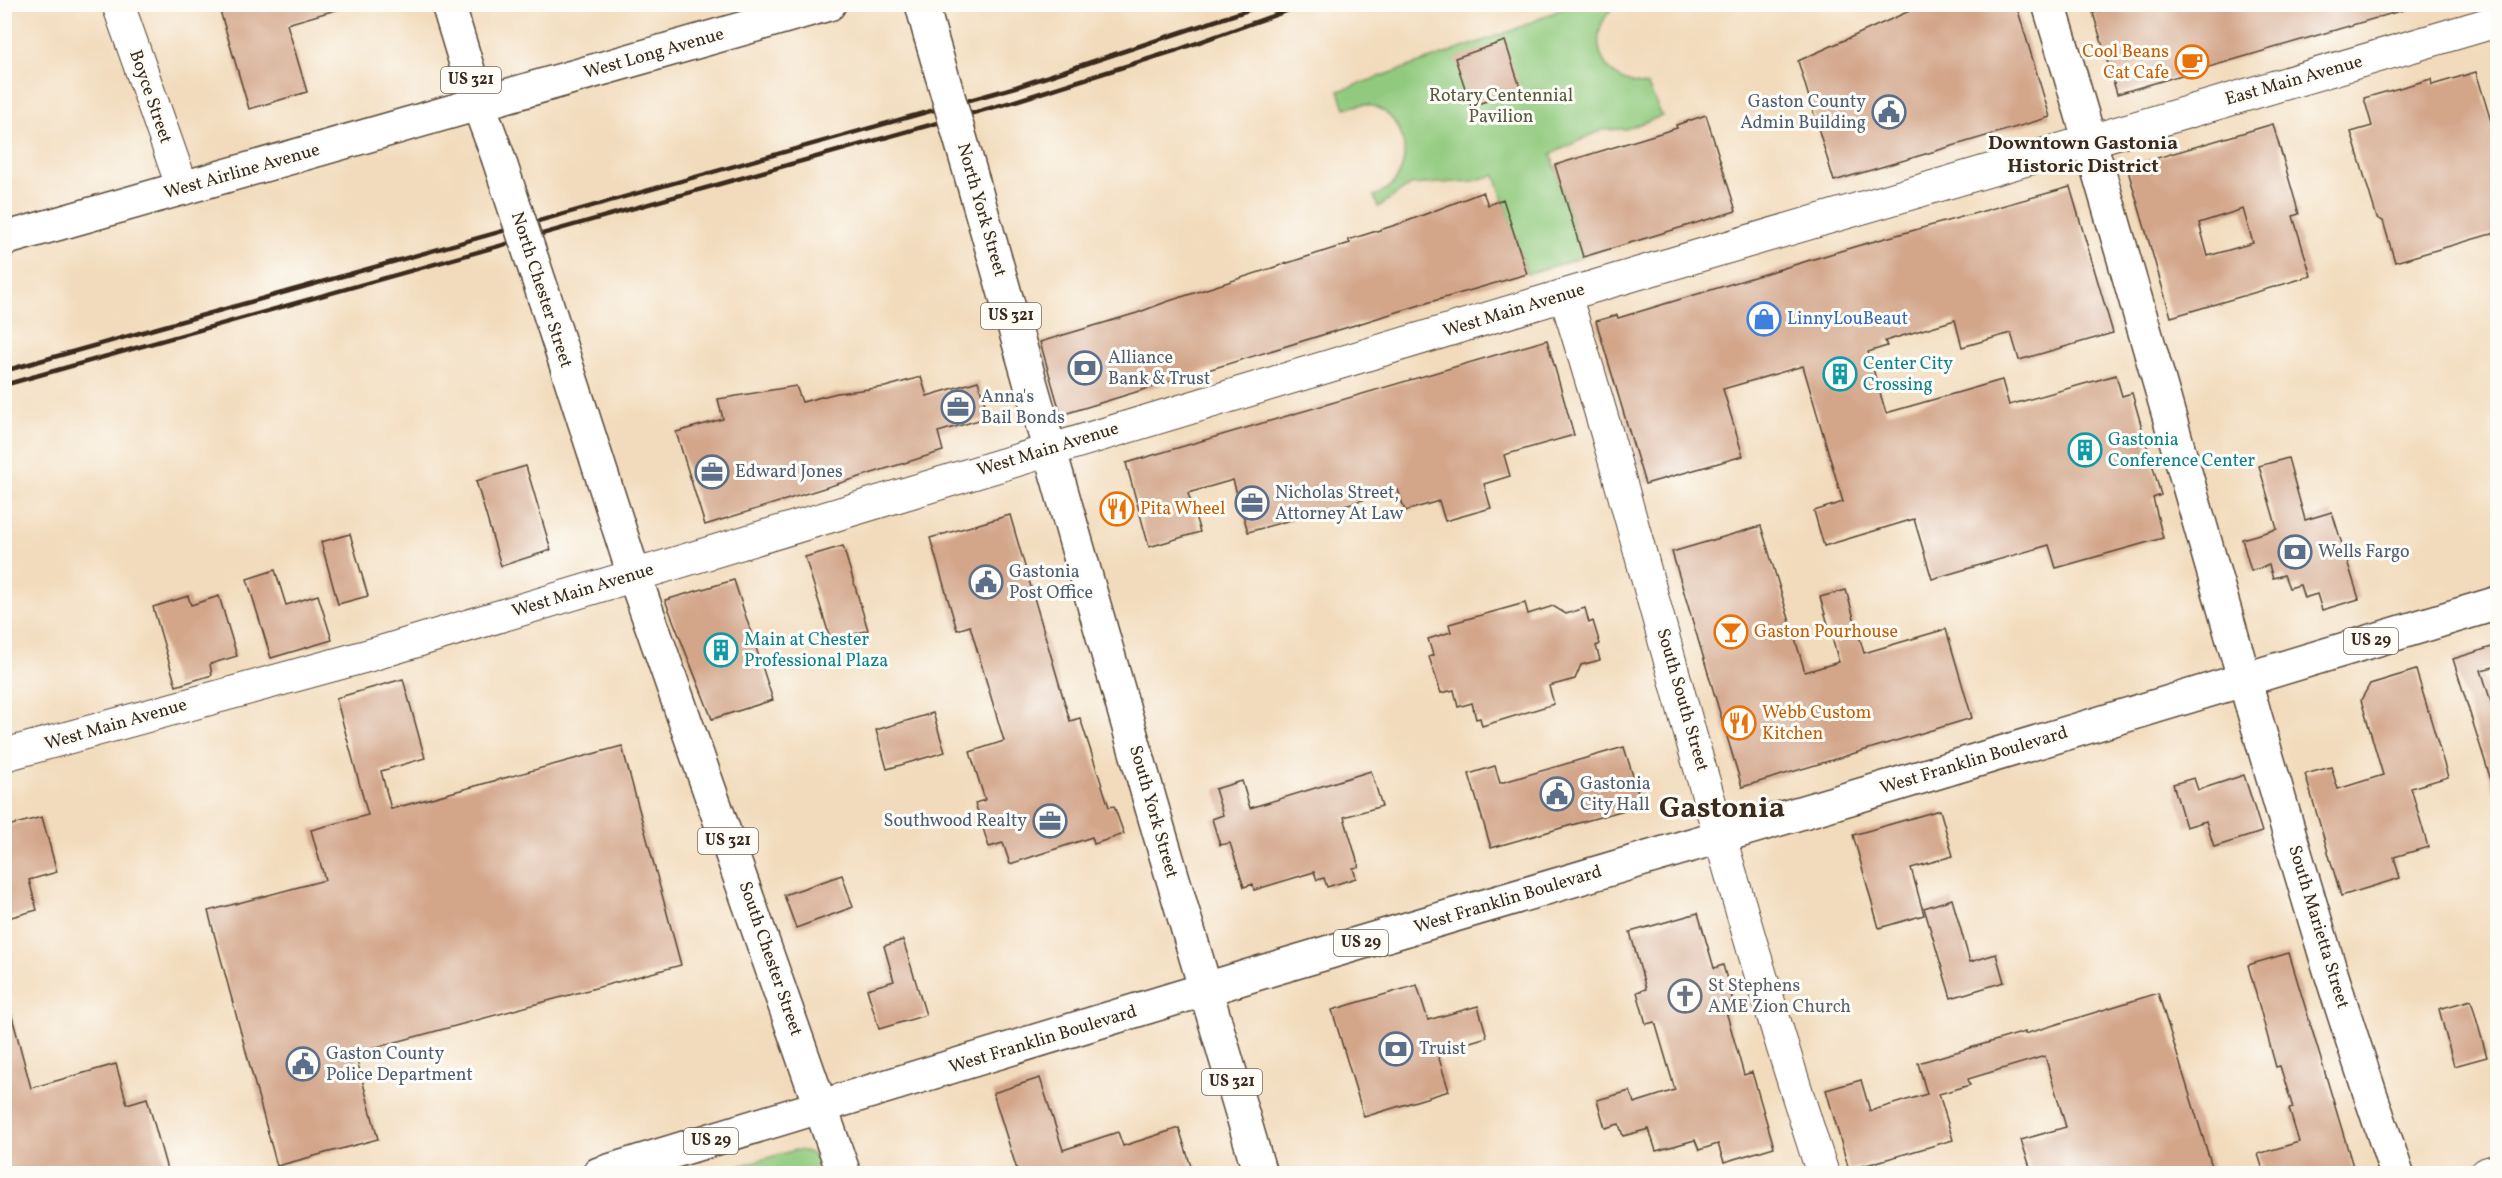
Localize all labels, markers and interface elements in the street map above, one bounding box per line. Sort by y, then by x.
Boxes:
street label: West Long Avenue [581,22,727,86]
place label: Cool Beans Cat Cafe [2082,40,2169,86]
cafe icon: Cool Beans Cat Cafe [2174,44,2210,80]
street label: Boyce Street [122,47,178,147]
street label: East Main Avenue [2222,49,2366,113]
road number: US 321 [441,67,501,93]
park label: Rotary Centennial Pavilion [1429,84,1573,130]
place label: Gaston County Admin Building [1740,90,1866,136]
public building icon: Gaston County Admin Building [1871,94,1907,130]
district label: Downtown Gastonia Historic District [1988,130,2178,181]
street label: West Airline Avenue [161,138,323,206]
street label: North York Street [950,140,1012,280]
street label: North Chester Street [504,209,578,371]
street label: West Main Avenue [1440,278,1588,344]
shop icon: LinnyLouBeaut [1746,301,1782,337]
road number: US 321 [981,303,1041,329]
place label: LinnyLouBeaut [1787,307,1908,332]
place label: Alliance Bank & Trust [1108,346,1210,392]
bank icon: Alliance Bank & Trust [1067,350,1103,386]
place label: Center City Crossing [1863,352,1953,398]
building icon: Center City Crossing [1822,356,1858,392]
place label: Anna's Bail Bonds [981,385,1065,431]
office icon: Anna's Bail Bonds [940,389,976,425]
street label: West Main Avenue [974,417,1122,483]
place label: Gastonia Conference Center [2108,428,2255,474]
building icon: Gastonia Conference Center [2067,432,2103,468]
office icon: Edward Jones [694,454,730,490]
place label: Edward Jones [735,460,843,485]
place label: Nicholas Street, Attorney At Law [1275,481,1404,527]
office icon: Nicholas Street, Attorney At Law [1234,485,1270,521]
restaurant icon: Pita Wheel [1099,491,1135,527]
place label: Pita Wheel [1140,497,1225,522]
bank icon: Wells Fargo [2277,534,2313,570]
place label: Wells Fargo [2318,540,2410,565]
street label: West Main Avenue [509,558,657,624]
place label: Gastonia Post Office [1009,560,1093,606]
public building icon: Gastonia Post Office [968,564,1004,600]
bar icon: Gaston Pourhouse [1713,614,1749,650]
place label: Gaston Pourhouse [1754,620,1898,645]
street label: South South Street [1650,626,1714,774]
place label: Main at Chester Professional Plaza [744,628,888,674]
road number: US 29 [2344,628,2398,654]
building icon: Main at Chester Professional Plaza [703,632,739,668]
street label: West Main Avenue [42,693,190,757]
place label: Webb Custom Kitchen [1762,701,1872,747]
restaurant icon: Webb Custom Kitchen [1721,705,1757,741]
street label: West Franklin Boulevard [1877,720,2071,802]
street label: South York Street [1122,743,1184,881]
place label: Gastonia City Hall [1580,772,1651,818]
public building icon: Gastonia City Hall [1539,776,1575,812]
district label: Gastonia [1659,788,1785,830]
office icon: Southwood Realty [1032,803,1068,839]
place label: Southwood Realty [883,809,1027,834]
road number: US 321 [698,828,758,854]
street label: South Marietta Street [2281,842,2355,1012]
street label: West Franklin Boulevard [1411,859,1605,941]
street label: South Chester Street [732,878,808,1040]
road number: US 29 [1334,930,1388,956]
place label: St Stephens AME Zion Church [1708,974,1851,1020]
church icon: St Stephens AME Zion Church [1667,978,1703,1014]
street label: West Franklin Boulevard [946,999,1140,1081]
bank icon: Truist [1378,1031,1414,1067]
place label: Truist [1419,1037,1466,1062]
place label: Gaston County Police Department [326,1042,473,1088]
public building icon: Gaston County Police Department [285,1046,321,1082]
road number: US 321 [1202,1069,1262,1095]
road number: US 29 [684,1128,738,1154]

